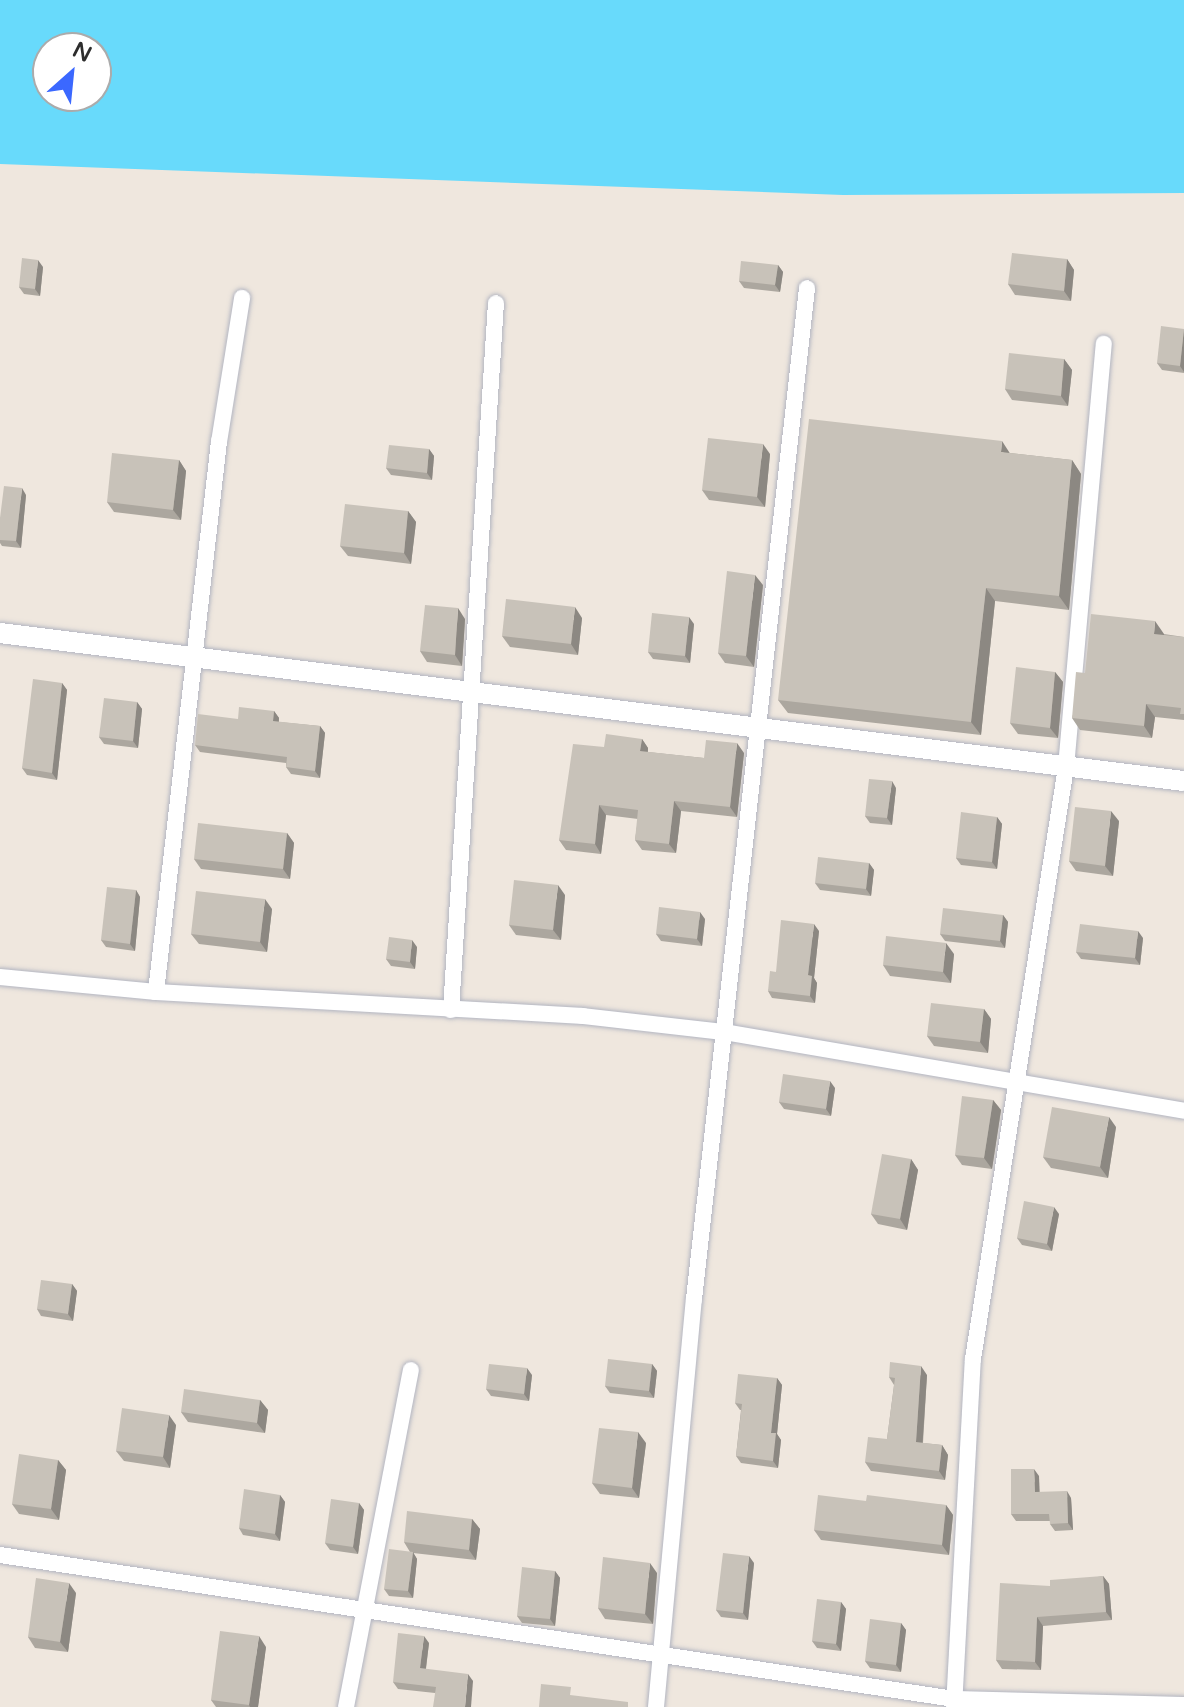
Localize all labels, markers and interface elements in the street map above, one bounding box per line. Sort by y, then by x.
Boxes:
north arrow [32,32,112,112]
text: N [68,37,96,68]

